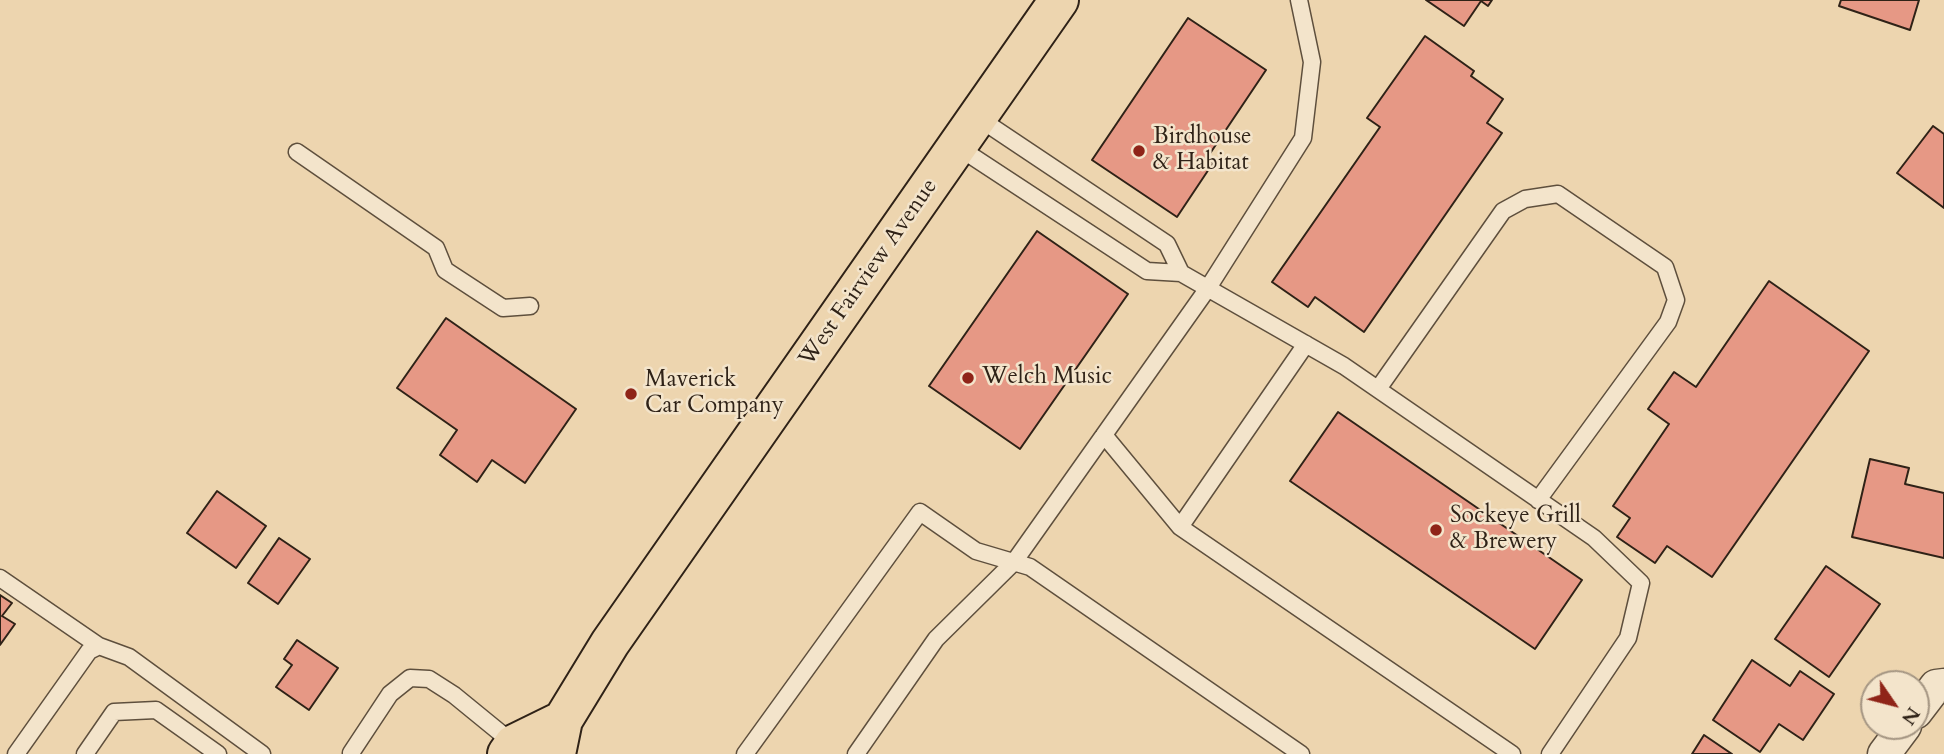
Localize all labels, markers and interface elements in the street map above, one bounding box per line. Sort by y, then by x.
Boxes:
place label: Birdhouse & Habitat [1153,124,1252,178]
marker: Birdhouse & Habitat [1131,143,1147,159]
street label: West Fairview Avenue [794,174,944,372]
place label: Welch Music [982,364,1112,392]
place label: Maverick Car Company [645,367,784,421]
marker: Welch Music [960,370,976,386]
marker: Maverick Car Company [623,386,639,402]
place label: Sockeye Grill & Brewery [1450,503,1581,557]
marker: Sockeye Grill & Brewery [1428,522,1444,538]
north arrow [1860,670,1930,740]
text: N [1895,702,1926,730]

